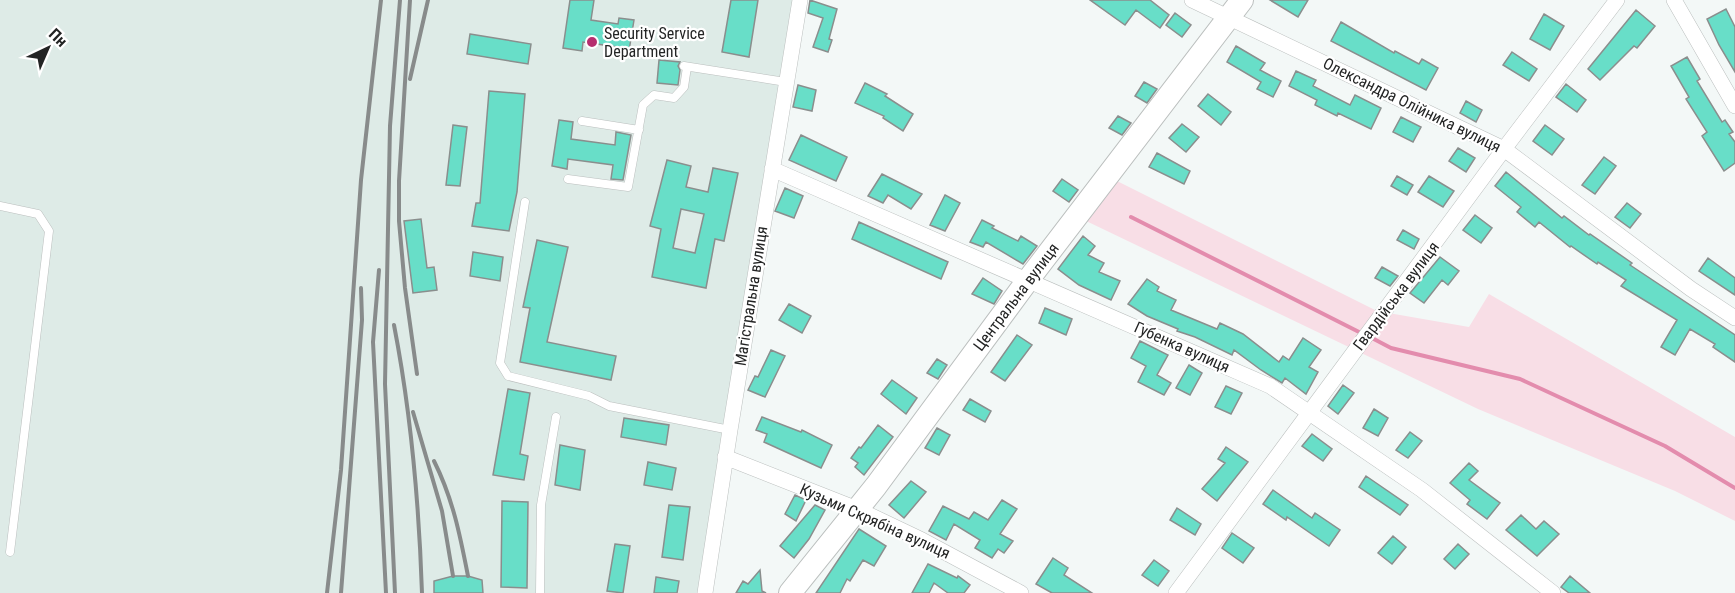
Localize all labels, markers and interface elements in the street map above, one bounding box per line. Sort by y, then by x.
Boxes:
north arrow [18,18,78,78]
place label: Security Service Department [604,24,705,61]
text: Пн [45,25,71,51]
marker: Security Service Department [585,35,599,49]
street label: Олександра Олійника вулиця [1320,54,1504,156]
street label: Магістральна вулиця [731,225,771,367]
street label: Гвардійська вулиця [1349,238,1443,354]
street label: Центральна вулиця [969,239,1063,355]
street label: Губенка вулиця [1131,317,1233,377]
street label: Кузьми Скрябіна вулиця [797,479,953,563]

